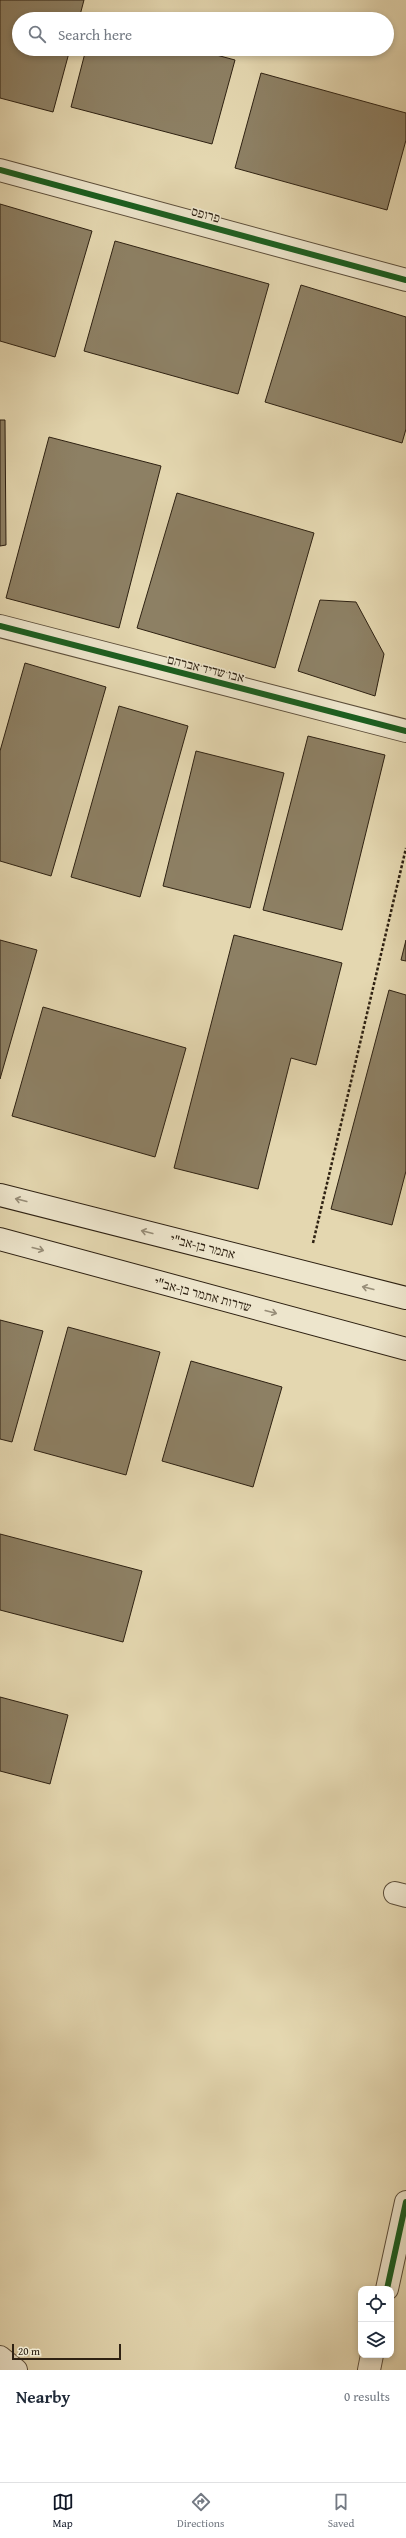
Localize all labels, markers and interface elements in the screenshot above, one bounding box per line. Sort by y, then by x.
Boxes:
search box [12,12,394,56]
icon: search [26,23,48,45]
text: Search here [58,24,132,45]
street label: פרופס [189,201,223,227]
street label: אבו שדיד אברהם [165,650,247,687]
one-way arrow [15,1196,28,1203]
one-way arrow [141,1228,154,1235]
street label: אתמר בן-אב"י [168,1229,238,1264]
one-way arrow [31,1246,44,1253]
street label: שדרות אתמר בן-אב"י [152,1272,254,1317]
one-way arrow [362,1284,375,1291]
one-way arrow [265,1309,278,1317]
map controls [358,2286,394,2358]
button: locate [358,2286,394,2322]
button: layers [358,2322,394,2358]
scale bar [12,2342,121,2361]
text: 20 m [18,2343,40,2359]
text: Nearby [16,2384,70,2409]
text: 0 results [344,2387,390,2406]
tab: Map [52,2491,74,2531]
tab: Directions [177,2491,224,2531]
tab: Saved [328,2491,354,2531]

